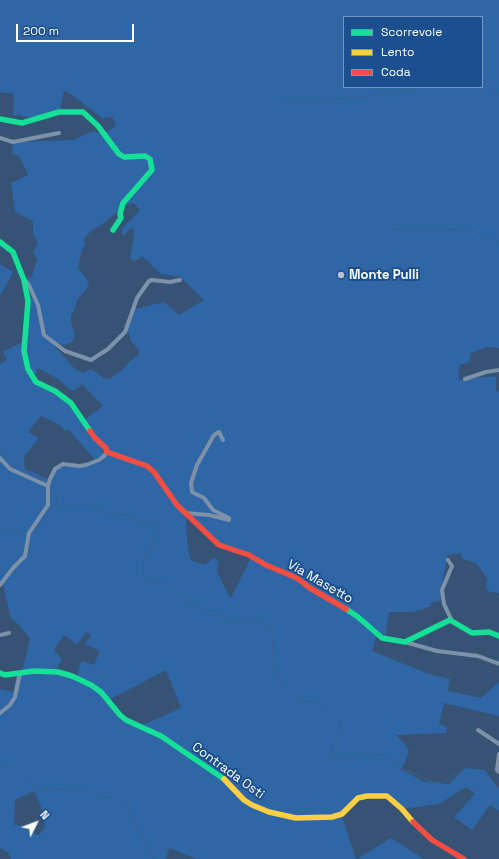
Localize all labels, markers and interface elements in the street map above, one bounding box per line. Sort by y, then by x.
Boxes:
scale bar [18,16,136,42]
legend [343,16,483,88]
text: 200 m [23,23,59,39]
text: Scorrevole [381,24,442,40]
text: Lento [381,44,415,60]
text: Coda [381,64,411,80]
place label: Monte Pulli [349,267,419,283]
marker: Monte Pulli [336,270,346,280]
street label: Via Masetto [284,557,356,607]
street label: Contrada Osti [189,739,267,803]
north arrow [16,803,56,843]
text: N [37,808,53,822]

